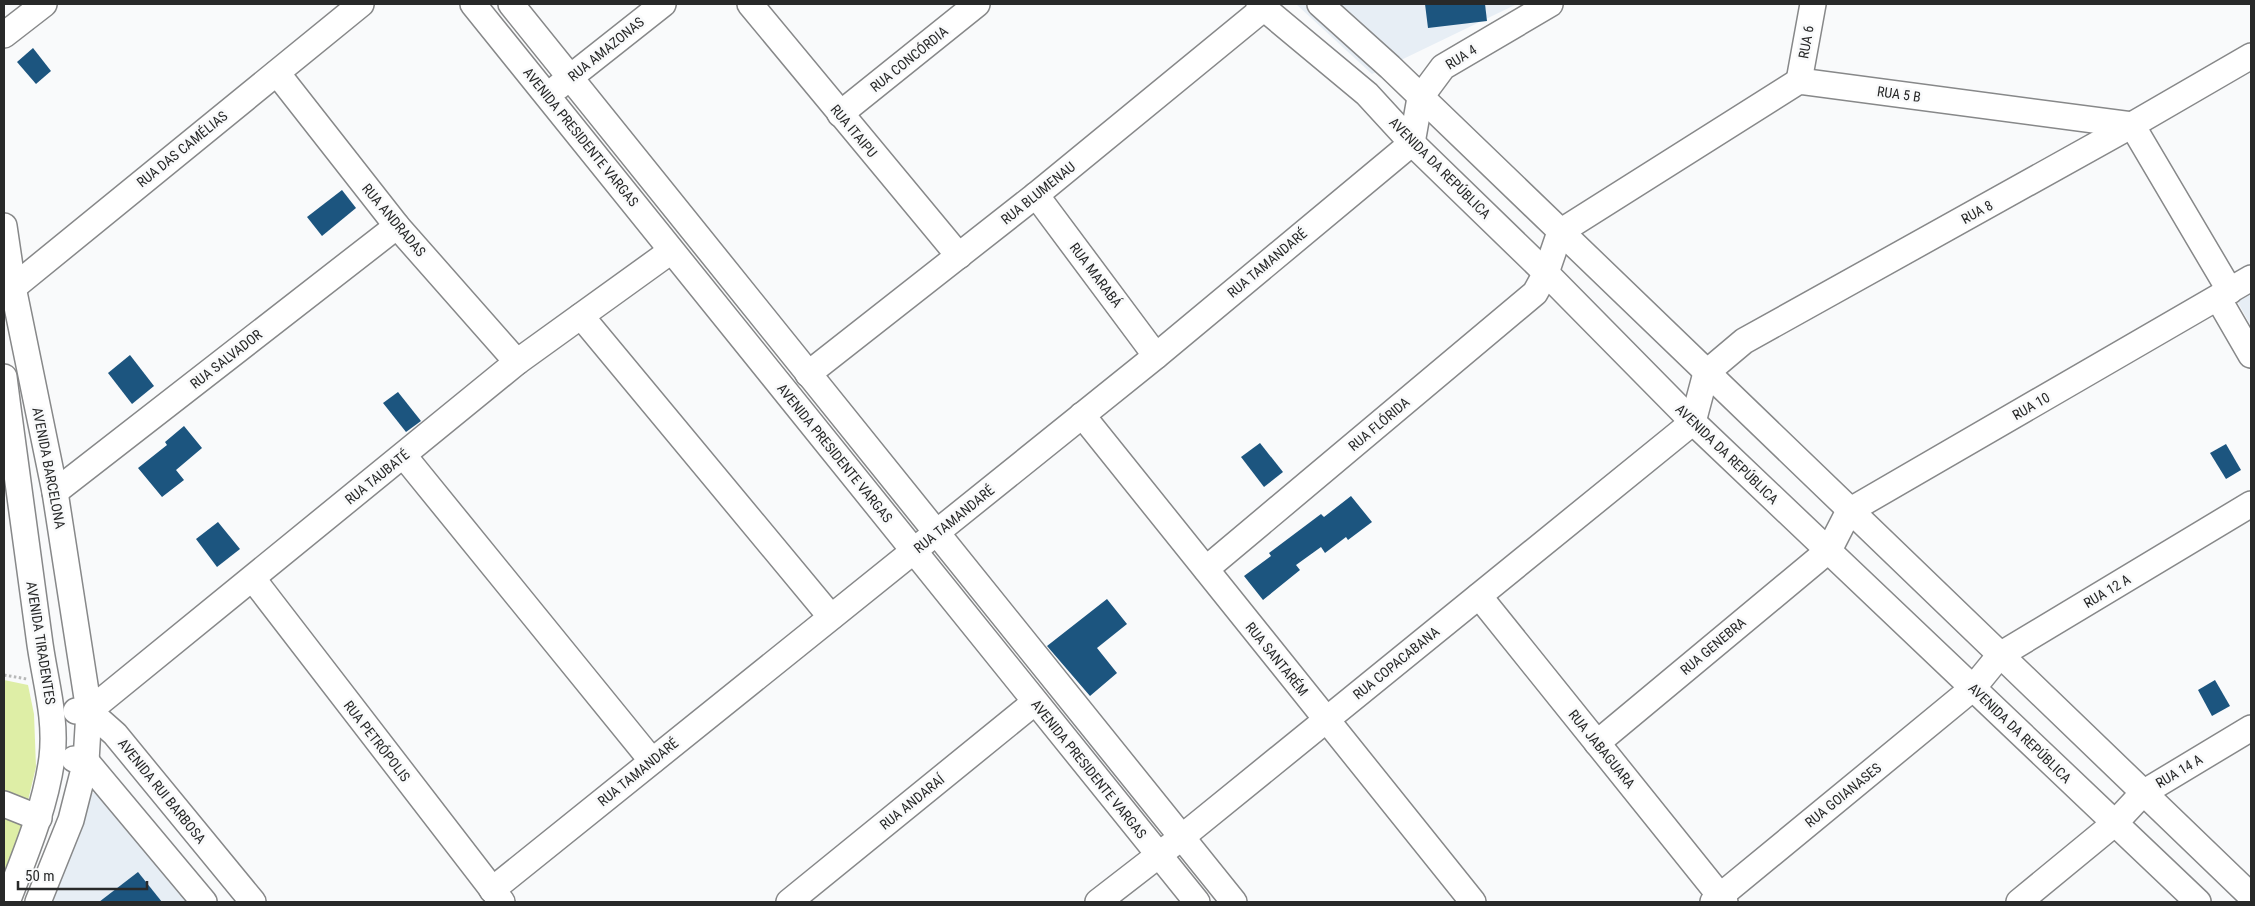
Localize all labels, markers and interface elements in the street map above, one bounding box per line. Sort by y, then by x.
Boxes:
street label: RUA AMAZONAS [565,14,647,84]
street label: RUA CONCÓRDIA [866,22,951,95]
street label: RUA 6 [1795,24,1817,60]
street label: RUA 4 [1443,41,1479,73]
street label: AVENIDA PRESIDENTE VARGAS [520,64,642,210]
street label: RUA 5 B [1876,83,1922,105]
street label: RUA ITAIPU [827,101,881,161]
street label: RUA DAS CAMÉLIAS [133,107,231,190]
street label: AVENIDA DA REPÚBLICA [1386,113,1495,222]
street label: RUA BLUMENAU [998,158,1078,228]
street label: RUA ANDRADAS [359,180,429,260]
street label: RUA 8 [1959,197,1996,227]
street label: RUA TAMANDARÉ [1223,224,1310,301]
street label: RUA MARABÁ [1067,239,1126,310]
street label: RUA SALVADOR [187,326,265,392]
street label: AVENIDA PRESIDENTE VARGAS [774,380,896,526]
street label: RUA 10 [2010,389,2053,423]
street label: RUA FLÓRIDA [1345,393,1413,454]
street label: AVENIDA DA REPÚBLICA [1672,400,1782,507]
street label: AVENIDA BARCELONA [29,406,69,530]
street label: RUA TAUBATÉ [341,446,412,508]
street label: RUA TAMANDARÉ [910,481,997,556]
street label: RUA 12 A [2081,571,2133,611]
street label: AVENIDA TIRADENTES [23,580,59,706]
street label: RUA GENEBRA [1677,614,1749,678]
street label: RUA SANTARÉM [1242,618,1312,699]
street label: RUA COPACABANA [1350,623,1442,703]
street label: AVENIDA DA REPÚBLICA [1965,679,2075,786]
street label: AVENIDA PRESIDENTE VARGAS [1028,696,1150,842]
street label: RUA PETRÓPOLIS [341,697,414,785]
street label: RUA JABAGUARA [1565,707,1639,791]
street label: RUA TAMANDARÉ [594,734,681,809]
street label: AVENIDA RUI BARBOSA [115,735,209,847]
street label: RUA 14 A [2153,751,2205,791]
street label: RUA GOIANASES [1802,759,1884,831]
street label: RUA ANDARAÍ [876,770,948,833]
scale bar [18,858,146,890]
text: 50 m [25,867,55,885]

